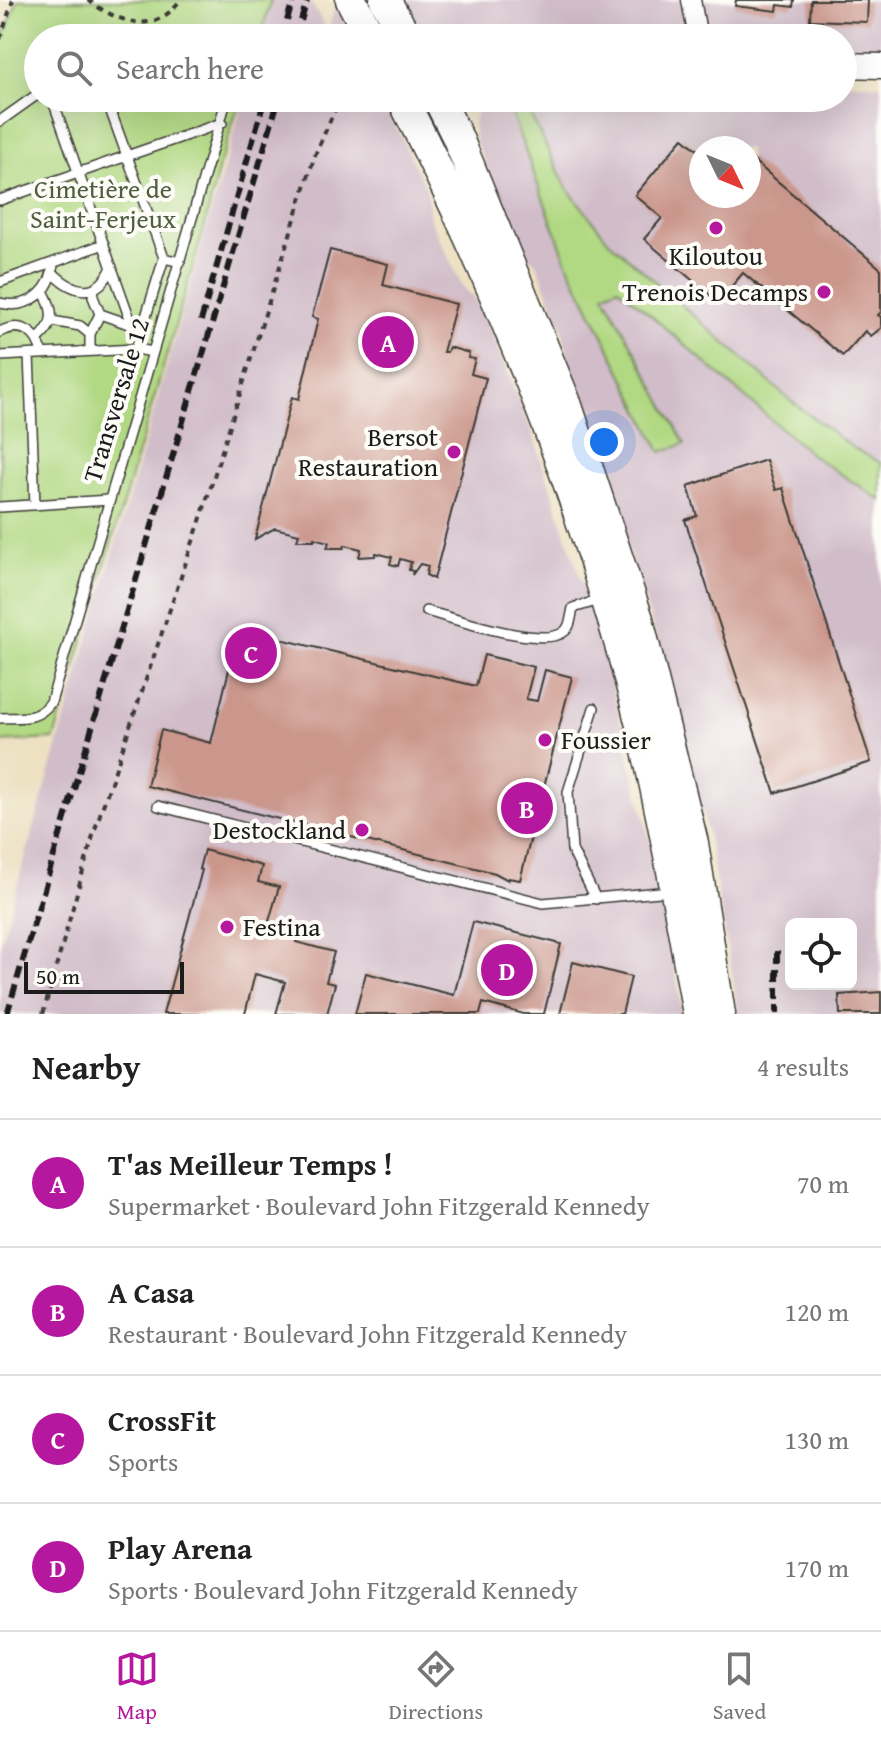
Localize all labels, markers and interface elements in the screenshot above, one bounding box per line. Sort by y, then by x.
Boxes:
search box [24,24,857,112]
icon: search [52,46,96,90]
text: Search here [116,46,264,90]
north arrow [689,136,761,208]
park label: Cimetière de Saint-Ferjeux [30,169,177,238]
marker: Kiloutou [707,219,725,237]
place label: Kiloutou [669,236,763,275]
place label: Trenois Decamps [622,272,808,311]
marker: Trenois Decamps [815,283,833,301]
pin: A [362,312,414,372]
street label: Transversale 12 [72,313,159,487]
place label: Bersot Restauration [298,417,438,486]
your location [584,422,624,462]
marker: Bersot Restauration [445,443,463,461]
pin: C [225,623,277,683]
place label: Foussier [561,720,651,759]
marker: Foussier [536,731,554,749]
pin: B [501,778,553,838]
place label: Destockland [213,810,346,849]
marker: Destockland [353,821,371,839]
place label: Festina [243,907,321,946]
marker: Festina [218,918,236,936]
map controls [785,918,857,990]
button: locate [785,918,857,990]
pin: D [481,940,533,1000]
scale bar [24,958,184,994]
text: 50 m [36,960,80,992]
text: Nearby [32,1042,141,1091]
text: 4 results [757,1047,849,1086]
text: T'as Meilleur Temps ! [108,1142,393,1186]
text: A [50,1164,66,1203]
text: 70 m [797,1164,849,1203]
text: Supermarket · Boulevard John Fitzgerald Kennedy [108,1186,650,1225]
text: A Casa [108,1270,194,1314]
text: B [50,1292,66,1331]
text: 120 m [784,1292,849,1331]
text: Restaurant · Boulevard John Fitzgerald Kennedy [108,1314,627,1353]
text: CrossFit [108,1398,216,1442]
text: C [51,1420,65,1459]
text: 130 m [784,1420,849,1459]
text: Sports [108,1442,178,1481]
text: Play Arena [108,1526,252,1570]
text: D [50,1548,66,1587]
text: 170 m [784,1548,849,1587]
text: Sports · Boulevard John Fitzgerald Kennedy [108,1570,578,1609]
tab: Map [115,1647,159,1727]
tab: Directions [389,1647,483,1727]
tab: Saved [713,1647,766,1727]

